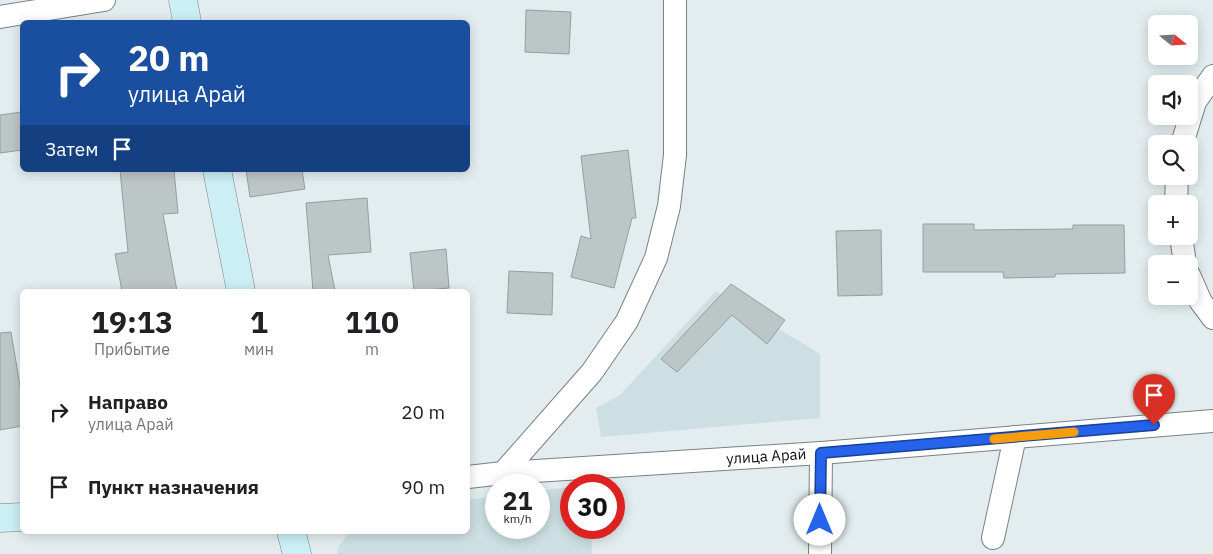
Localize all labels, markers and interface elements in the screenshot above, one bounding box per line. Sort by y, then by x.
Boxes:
north arrow [1148,15,1198,65]
map controls [1148,15,1198,305]
text: 20 m [128,35,210,81]
icon: right [45,40,110,105]
button: sound [1148,75,1198,125]
text: улица Арай [128,79,246,108]
icon: arrive [108,135,136,163]
button: search [1148,135,1198,185]
text: Затем [45,137,98,161]
button: + [1148,195,1198,245]
button: − [1148,255,1198,305]
text: 19:13 [91,302,173,341]
text: 1 [250,302,268,341]
text: 110 [345,302,399,341]
text: Прибытие [94,339,170,359]
text: мин [244,339,274,359]
text: m [365,339,379,359]
pin [1133,374,1175,425]
icon: arrive [1140,381,1168,409]
text: Направо [88,390,168,414]
icon: right [45,398,73,426]
text: 20 m [401,400,445,424]
text: улица Арай [88,414,174,434]
street label: улица Арай [726,444,807,468]
icon: arrive [45,473,73,501]
speed limit sign: 30 [560,474,625,539]
text: Пункт назначения [88,475,259,499]
text: 90 m [401,475,445,499]
text: 21 [502,484,533,517]
position arrow [793,493,845,545]
text: km/h [503,511,532,526]

